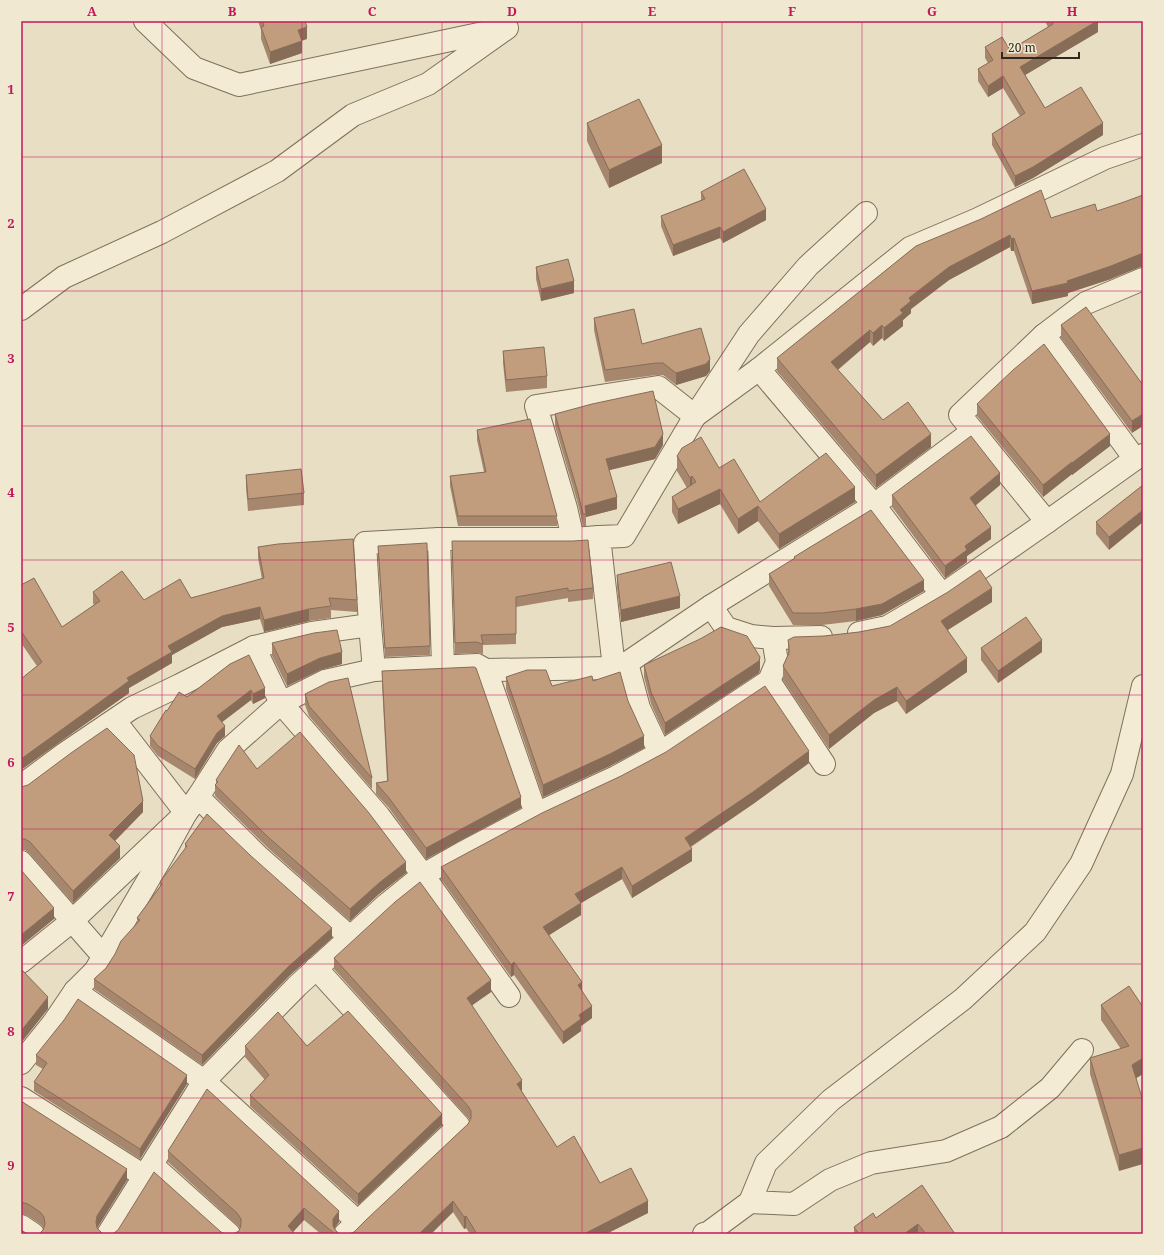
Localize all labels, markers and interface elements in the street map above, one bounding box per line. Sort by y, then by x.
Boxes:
text: A [87,2,97,20]
text: B [228,2,237,20]
text: C [368,2,377,20]
text: D [507,2,517,20]
text: E [648,2,657,20]
text: F [788,2,796,20]
text: G [927,2,937,20]
text: H [1067,2,1078,20]
scale bar [1002,34,1079,60]
text: 20 m [1008,39,1036,56]
text: 1 [7,80,15,98]
text: 2 [7,214,15,232]
text: 3 [7,349,15,367]
text: 4 [7,483,15,501]
text: 5 [7,618,15,636]
text: 6 [7,753,15,771]
text: 7 [7,887,15,905]
text: 8 [7,1022,15,1040]
text: 9 [7,1156,15,1174]

